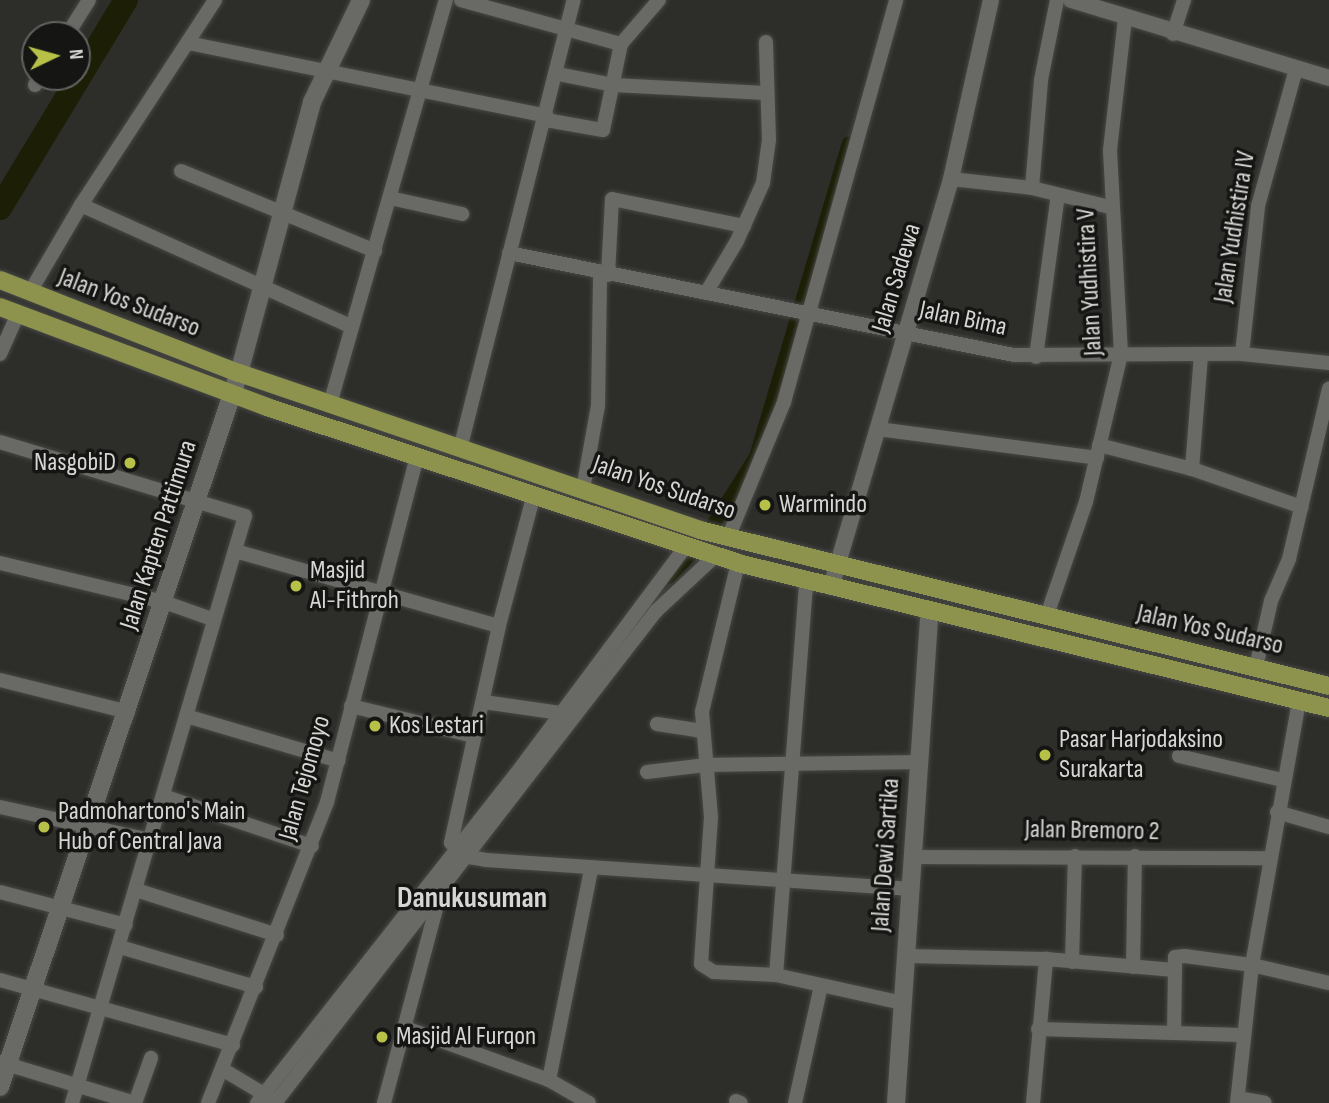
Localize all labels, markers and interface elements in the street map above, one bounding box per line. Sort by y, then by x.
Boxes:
north arrow [21,21,91,91]
text: N [64,48,87,60]
street label: Jalan Yudhistira IV [1208,149,1262,305]
street label: Jalan Yudhistira V [1071,207,1109,357]
street label: Jalan Sadewa [866,220,928,336]
street label: Jalan Yos Sudarso [54,262,204,344]
street label: Jalan Bima [916,295,1010,343]
street label: Jalan Kapten Pattimura [114,436,204,634]
place label: NasgobiD [34,447,116,479]
street label: Jalan Yos Sudarso [588,449,740,527]
marker: NasgobiD [122,455,138,471]
place label: Warmindo [779,489,867,521]
marker: Warmindo [757,497,773,513]
place label: Masjid Al-Fithroh [310,555,399,616]
marker: Masjid Al-Fithroh [288,578,304,594]
street label: Jalan Yos Sudarso [1134,598,1286,662]
place label: Kos Lestari [389,710,484,742]
street label: Jalan Tejomoyo [272,712,338,844]
marker: Kos Lestari [367,718,383,734]
place label: Pasar Harjodaksino Surakarta [1059,724,1223,786]
marker: Pasar Harjodaksino Surakarta [1037,747,1053,763]
street label: Jalan Dewi Sartika [865,777,907,933]
place label: Padmohartono's Main Hub of Central Java [58,796,245,858]
street label: Jalan Bremoro 2 [1024,814,1160,848]
marker: Padmohartono's Main Hub of Central Java [36,819,52,835]
district label: Danukusuman [397,880,547,916]
place label: Masjid Al Furqon [396,1021,536,1053]
marker: Masjid Al Furqon [374,1029,390,1045]

